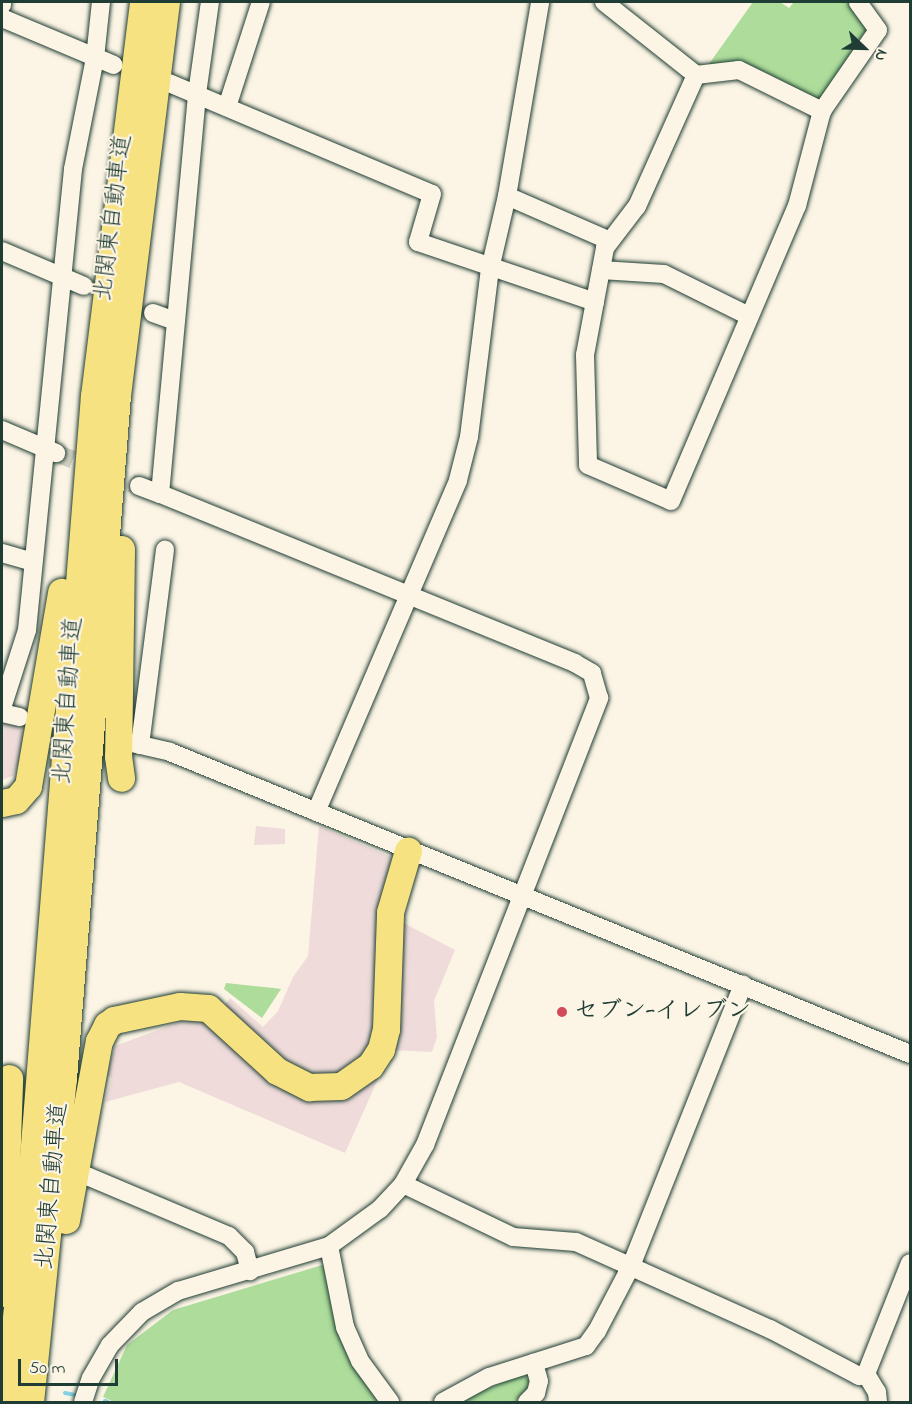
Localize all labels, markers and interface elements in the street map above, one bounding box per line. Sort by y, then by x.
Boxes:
north arrow [834,18,894,78]
text: N [867,45,894,65]
street label: 北関東自動車道 [89,133,139,303]
street label: 北関東自動車道 [49,616,89,786]
place label: セブン-イレブン [574,998,751,1026]
marker: セブン-イレブン [555,1005,569,1019]
street label: 北関東自動車道 [31,1101,75,1271]
scale bar [21,1347,122,1385]
text: 50 m [29,1356,66,1382]

